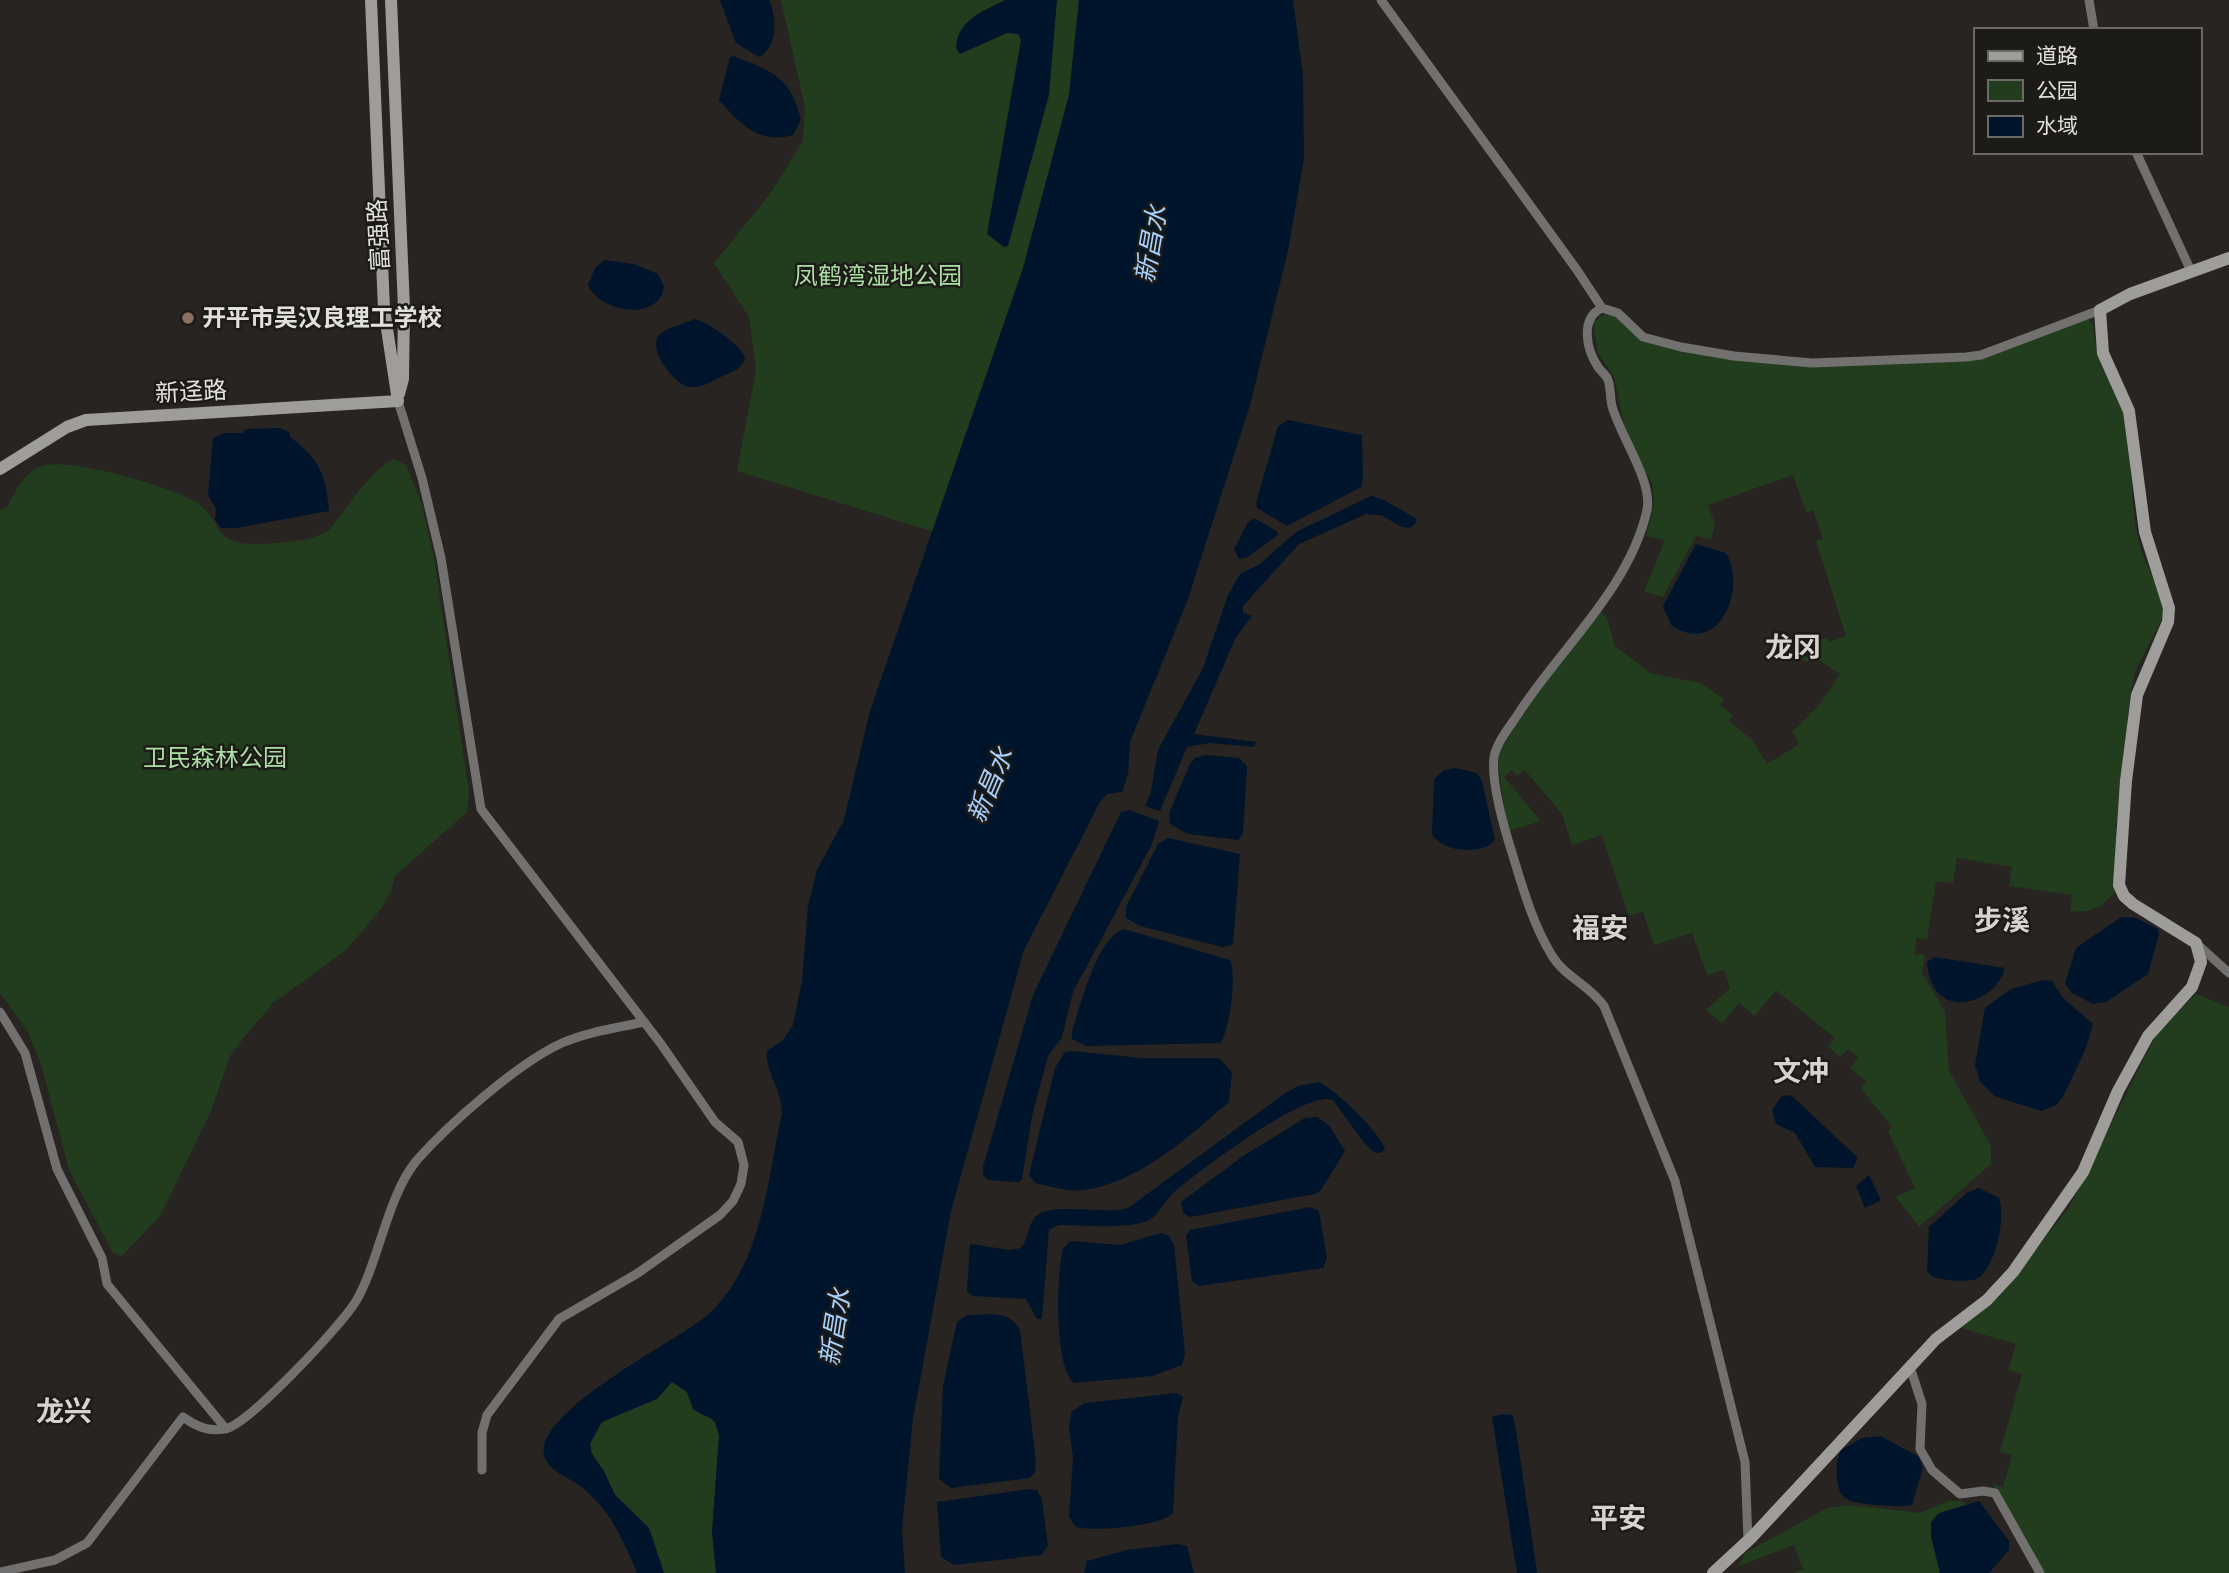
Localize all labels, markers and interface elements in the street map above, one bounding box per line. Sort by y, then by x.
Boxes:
legend [1974,28,2201,154]
text: 道路 [2036,41,2078,71]
text: 公园 [2036,76,2078,106]
text: 水域 [2036,111,2078,141]
street label: 富强路 [360,198,399,272]
water label: 新昌水 [1126,201,1177,286]
park label: 凤鹤湾湿地公园 [794,259,962,294]
place label: 开平市吴汉良理工学校 [202,301,442,336]
marker: 开平市吴汉良理工学校 [180,310,196,326]
street label: 新迳路 [154,373,228,412]
district label: 龙冈 [1765,628,1821,668]
park label: 卫民森林公园 [143,741,287,776]
water label: 新昌水 [958,741,1023,828]
district label: 步溪 [1974,901,2030,941]
district label: 福安 [1572,909,1628,949]
district label: 文冲 [1773,1052,1829,1092]
water label: 新昌水 [811,1285,860,1368]
district label: 龙兴 [36,1392,92,1432]
district label: 平安 [1590,1499,1646,1539]

